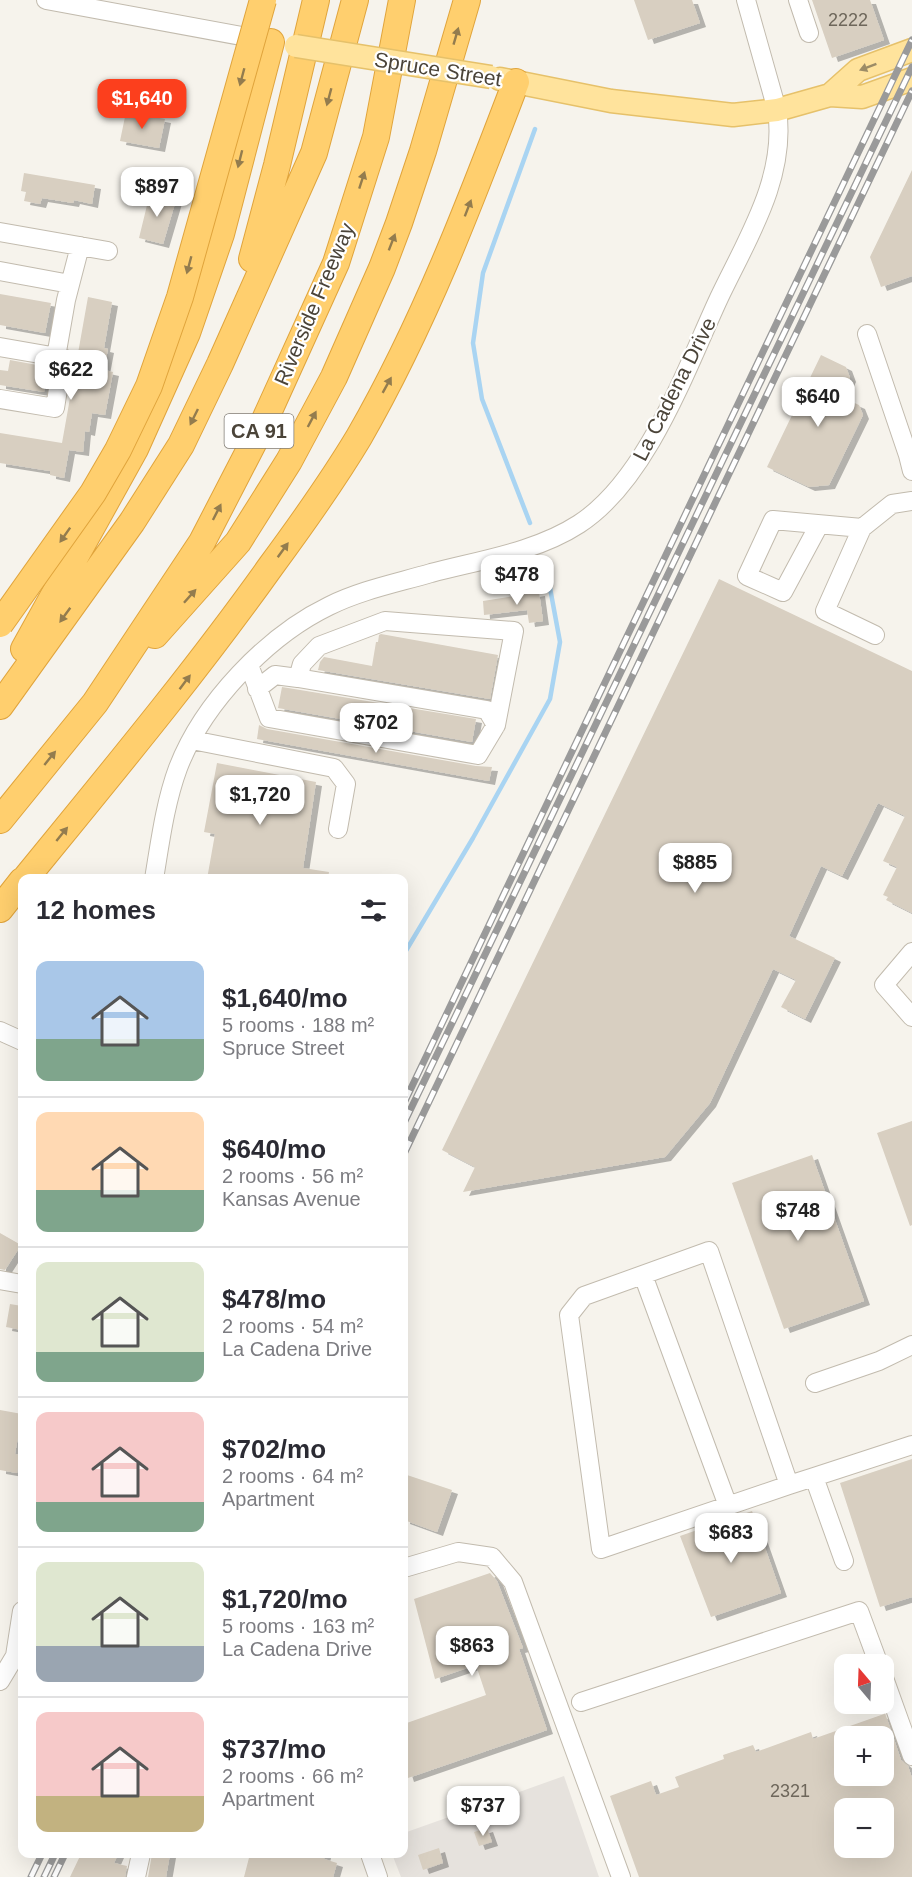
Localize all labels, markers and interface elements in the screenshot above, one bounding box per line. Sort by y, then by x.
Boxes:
house number: 2222 [828,10,868,30]
one-way arrow [452,27,462,45]
street label: Spruce Street [373,48,503,90]
one-way arrow [858,62,876,72]
one-way arrow [236,67,246,86]
pin: $1,640 [93,79,191,130]
text: $1,640 [111,87,173,109]
one-way arrow [324,88,334,106]
one-way arrow [234,150,244,168]
pin: $897 [121,167,193,218]
one-way arrow [358,171,368,189]
text: $897 [135,175,179,197]
one-way arrow [464,198,474,216]
street label: Riverside Freeway [269,219,359,389]
one-way arrow [387,232,397,250]
one-way arrow [184,255,194,274]
street label: La Cadena Drive [628,314,720,464]
pin: $622 [35,350,107,401]
text: $622 [49,358,93,380]
one-way arrow [382,377,393,393]
pin: $640 [782,377,854,428]
text: $640 [796,385,840,407]
one-way arrow [190,408,199,425]
one-way arrow [307,411,317,428]
road number: CA 91 [224,414,294,448]
one-way arrow [212,504,222,521]
one-way arrow [59,528,71,543]
one-way arrow [277,542,289,558]
pin: $478 [481,555,553,606]
text: $478 [495,563,539,585]
one-way arrow [183,589,197,604]
one-way arrow [60,608,72,623]
one-way arrow [178,675,190,690]
pin: $702 [340,703,412,754]
text: $702 [354,711,398,733]
one-way arrow [44,750,57,766]
pin: $1,720 [211,775,309,826]
text: $1,720 [229,783,291,805]
one-way arrow [55,826,68,842]
pin: $885 [659,843,731,894]
text: $885 [673,851,717,873]
icon: filters [357,894,390,927]
text: 12 homes [36,895,156,925]
text: $1,640/mo [222,983,348,1013]
icon: home [84,985,156,1057]
text: 5 rooms · 188 m² [222,1014,374,1036]
text: Spruce Street [222,1037,344,1059]
text: $640/mo [222,1134,326,1164]
icon: home [84,1136,156,1208]
text: 2 rooms · 56 m² [222,1165,363,1187]
text: Kansas Avenue [222,1188,361,1210]
pin: $748 [762,1191,834,1242]
text: $748 [776,1199,820,1221]
text: $478/mo [222,1284,326,1314]
icon: home [84,1286,156,1358]
text: 2 rooms · 54 m² [222,1315,363,1337]
text: La Cadena Drive [222,1338,372,1360]
text: $702/mo [222,1434,326,1464]
icon: home [84,1436,156,1508]
text: 2 rooms · 64 m² [222,1465,363,1487]
text: Apartment [222,1488,314,1510]
pin: $683 [695,1513,767,1564]
text: $683 [709,1521,753,1543]
text: $1,720/mo [222,1584,348,1614]
icon: home [84,1586,156,1658]
text: 5 rooms · 163 m² [222,1615,374,1637]
pin: $863 [436,1626,508,1677]
text: $863 [450,1634,494,1656]
text: La Cadena Drive [222,1638,372,1660]
north arrow [834,1654,894,1714]
map controls [834,1654,894,1858]
button: + [834,1726,894,1786]
text: $737/mo [222,1734,326,1764]
icon: home [84,1736,156,1808]
text: 2 rooms · 66 m² [222,1765,363,1787]
house number: 2321 [770,1781,810,1801]
pin: $737 [447,1786,519,1837]
text: Apartment [222,1788,314,1810]
text: $737 [461,1794,505,1816]
button: − [834,1798,894,1858]

